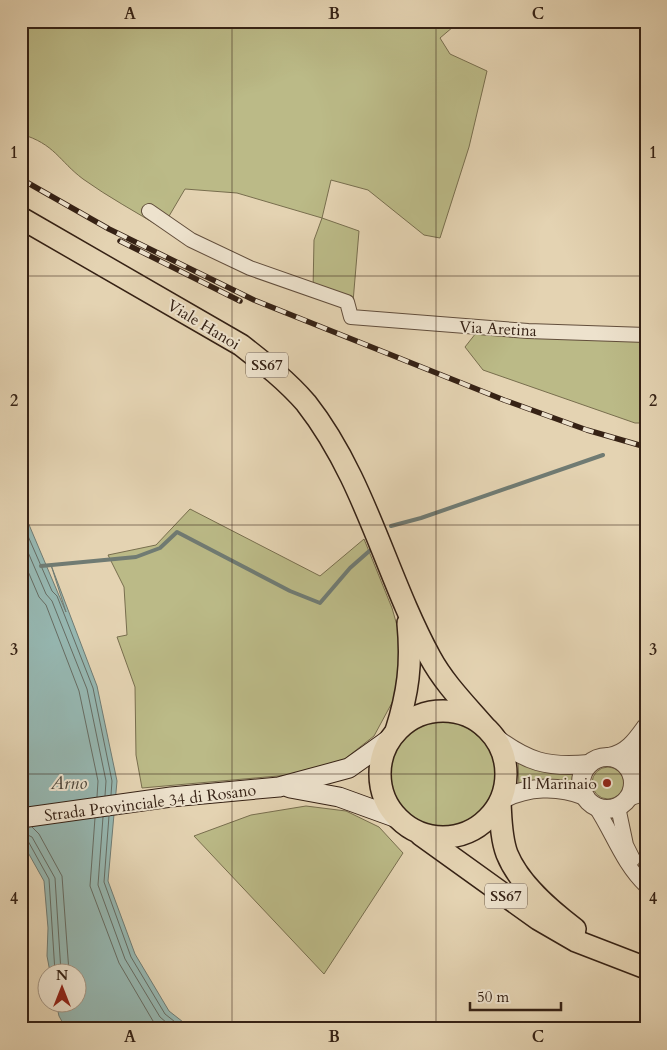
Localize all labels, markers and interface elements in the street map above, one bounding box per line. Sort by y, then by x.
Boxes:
text: A [124,3,136,25]
text: B [328,3,340,25]
text: C [532,3,544,25]
text: 1 [10,142,18,164]
text: 1 [649,142,657,164]
street label: Viale Hanoi [163,294,244,355]
street label: Via Aretina [459,316,537,342]
road number: SS67 [246,352,288,378]
text: 2 [10,390,18,412]
text: 2 [649,390,657,412]
text: 3 [10,639,18,661]
text: 3 [649,639,657,661]
water label: Arno [50,771,87,796]
place label: Il Marinaio [522,773,597,795]
marker: Il Marinaio [601,777,613,789]
street label: Strada Provinciale 34 di Rosano [43,779,258,827]
road number: SS67 [485,884,527,908]
text: 4 [10,888,18,910]
text: 4 [649,888,657,910]
north arrow [38,962,88,1012]
text: N [56,966,68,985]
scale bar [470,980,561,1012]
text: 50 m [477,987,509,1007]
text: A [124,1026,136,1048]
text: B [328,1026,340,1048]
text: C [532,1026,544,1048]

